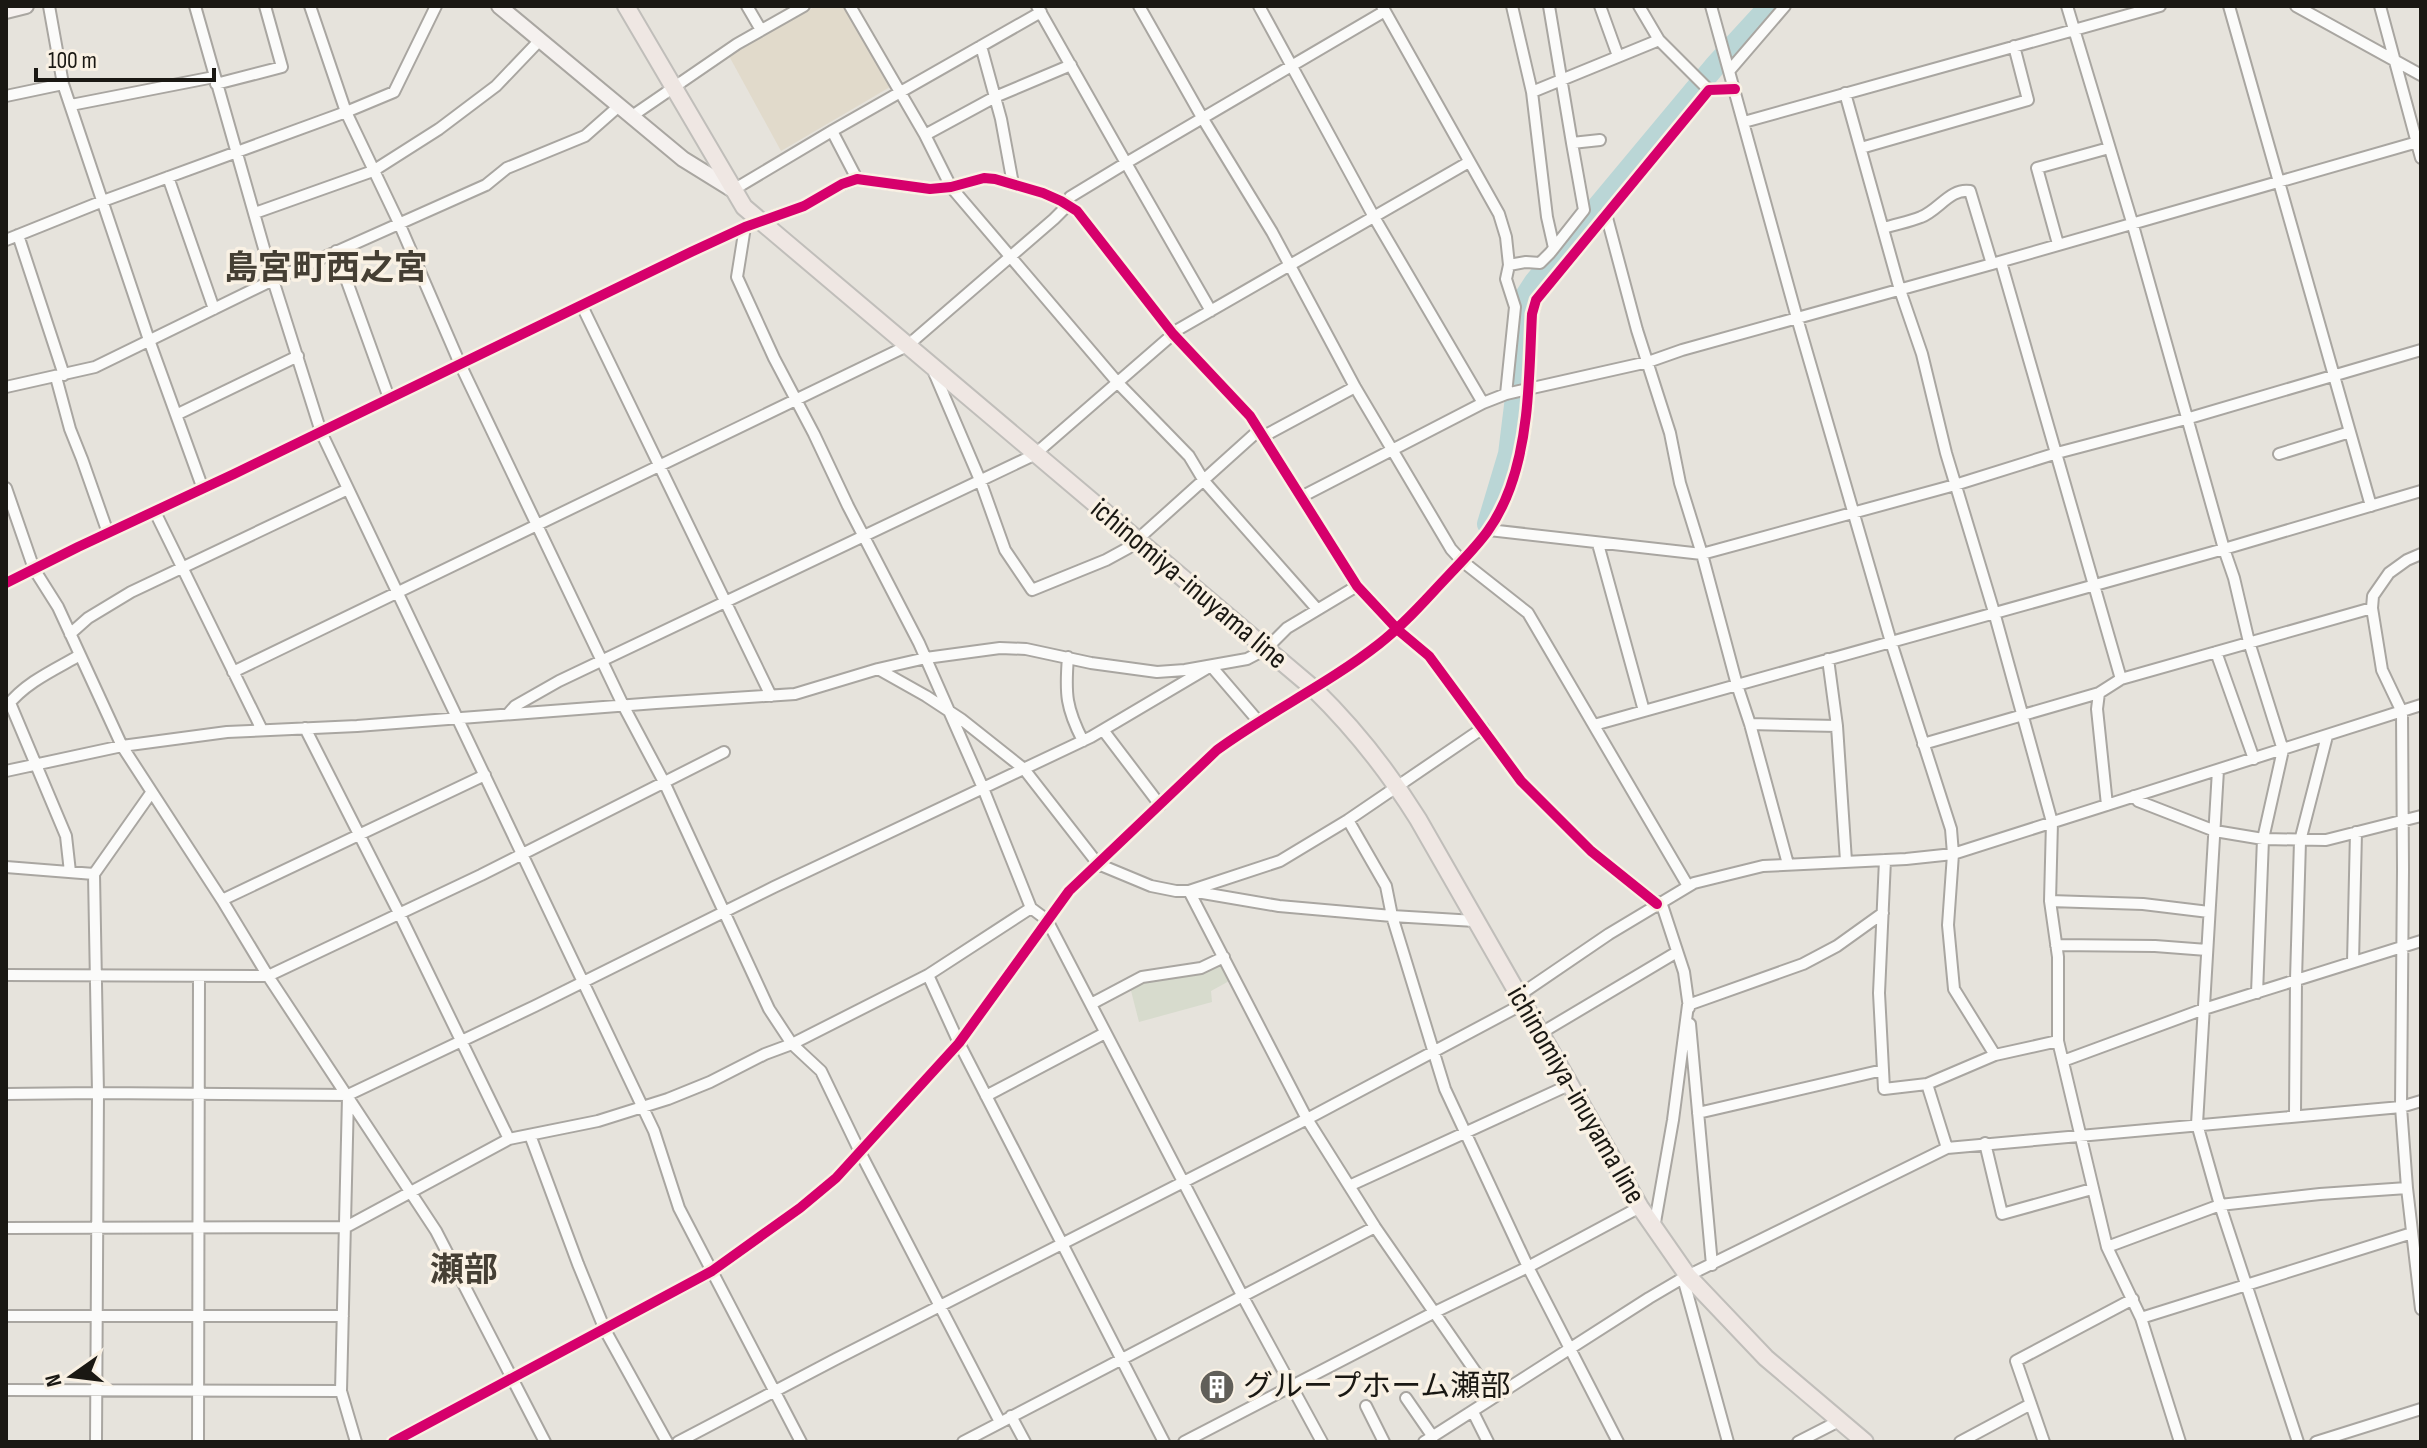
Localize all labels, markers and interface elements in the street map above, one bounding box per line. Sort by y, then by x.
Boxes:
scale bar [36,32,214,82]
text: 100 m [48,46,97,75]
district label: 島宮町西之宮 [224,248,428,289]
street label: ichinomiya-inuyama line [1083,491,1295,677]
street label: ichinomiya-inuyama line [1499,980,1653,1210]
district label: 瀬部 [430,1250,498,1291]
north arrow [32,1336,112,1416]
building icon: グループホーム瀬部 [1198,1368,1236,1406]
place label: グループホーム瀬部 [1243,1369,1510,1405]
text: N [40,1372,69,1389]

